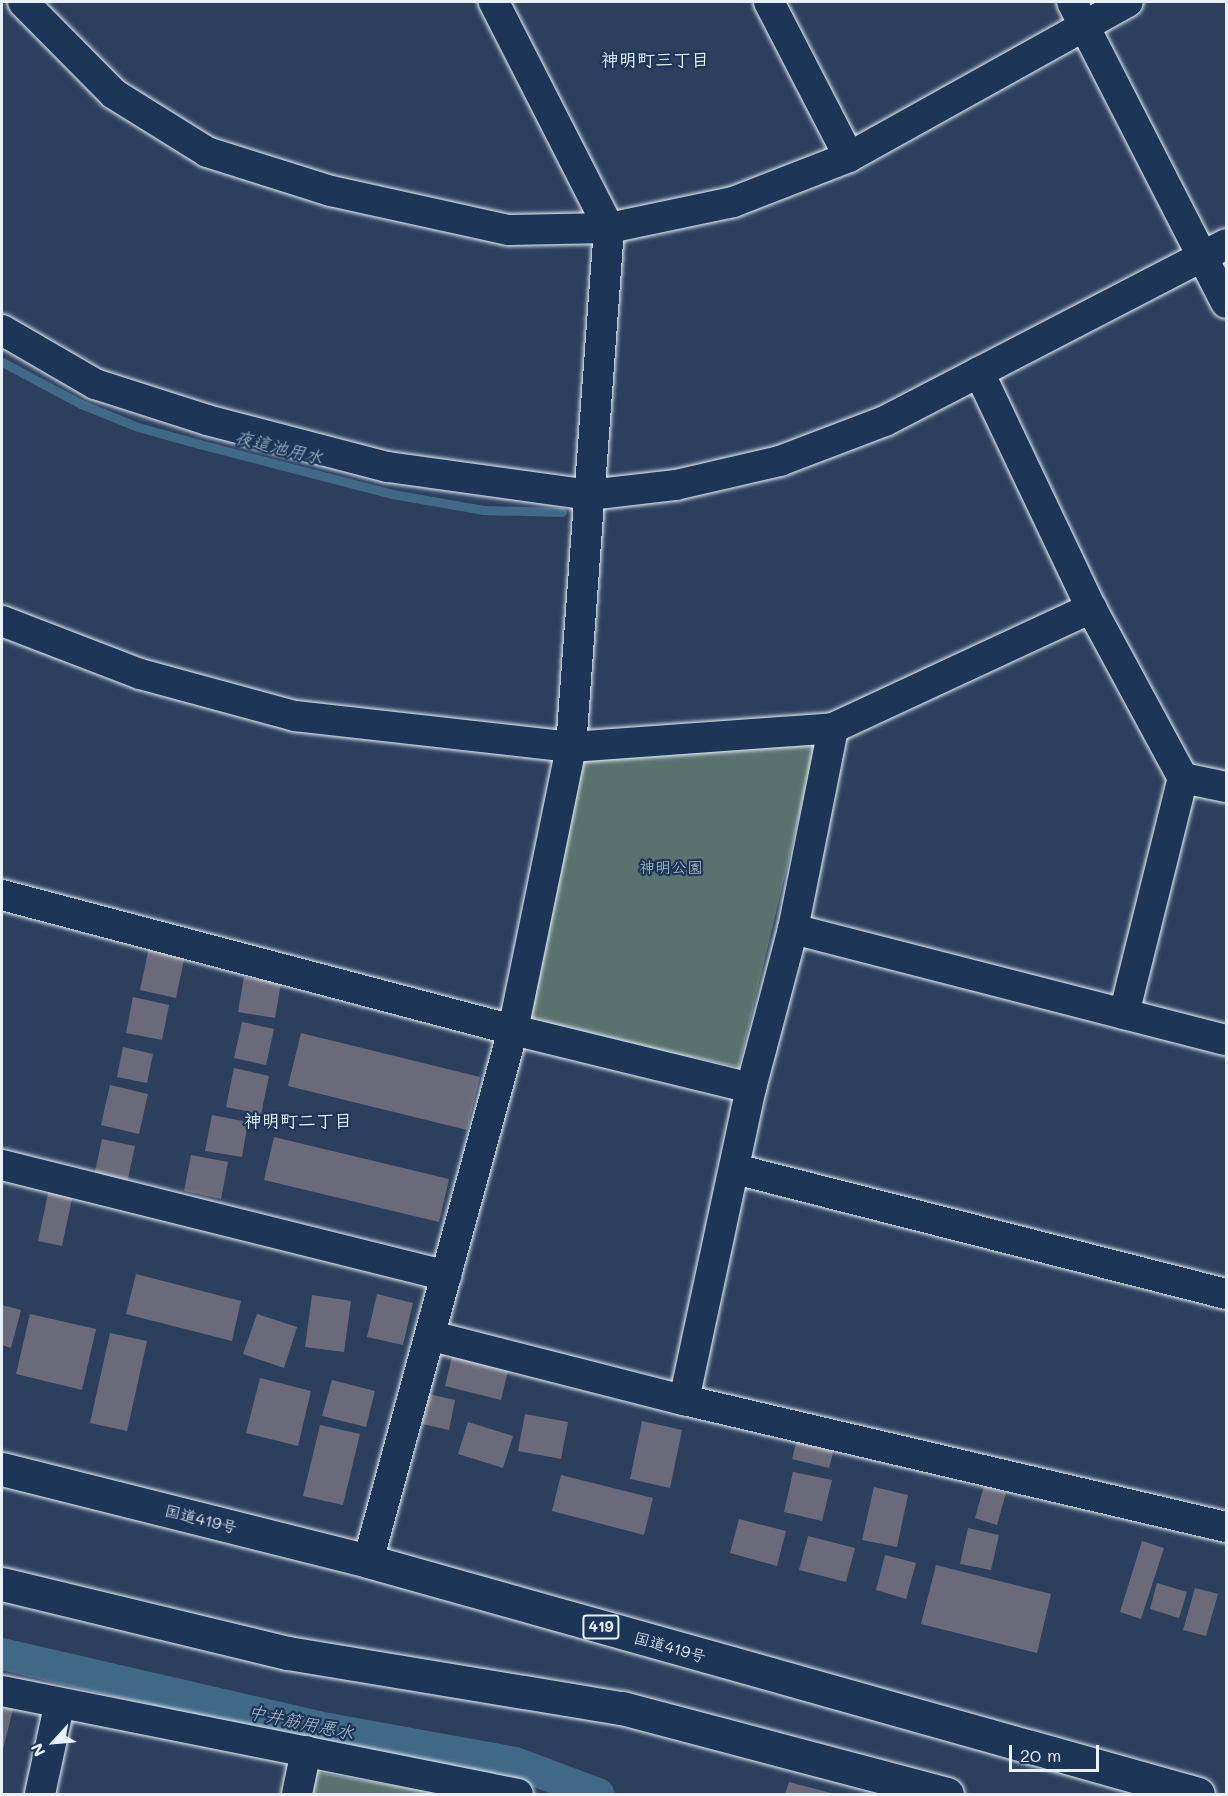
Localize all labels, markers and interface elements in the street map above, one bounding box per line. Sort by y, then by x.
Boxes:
district label: 神明町三丁目 [601,48,709,70]
water label: 夜這池用水 [233,426,325,468]
park label: 神明公園 [639,857,703,877]
district label: 神明町二丁目 [244,1109,352,1131]
street label: 国道419号 [163,1501,239,1537]
road number: 419 [582,1615,620,1639]
street label: 国道419号 [632,1628,708,1666]
water label: 中井筋用悪水 [246,1700,356,1744]
north arrow [24,1712,84,1772]
scale bar [1012,1733,1102,1771]
text: N [25,1740,49,1760]
text: 20 m [1020,1743,1061,1767]

